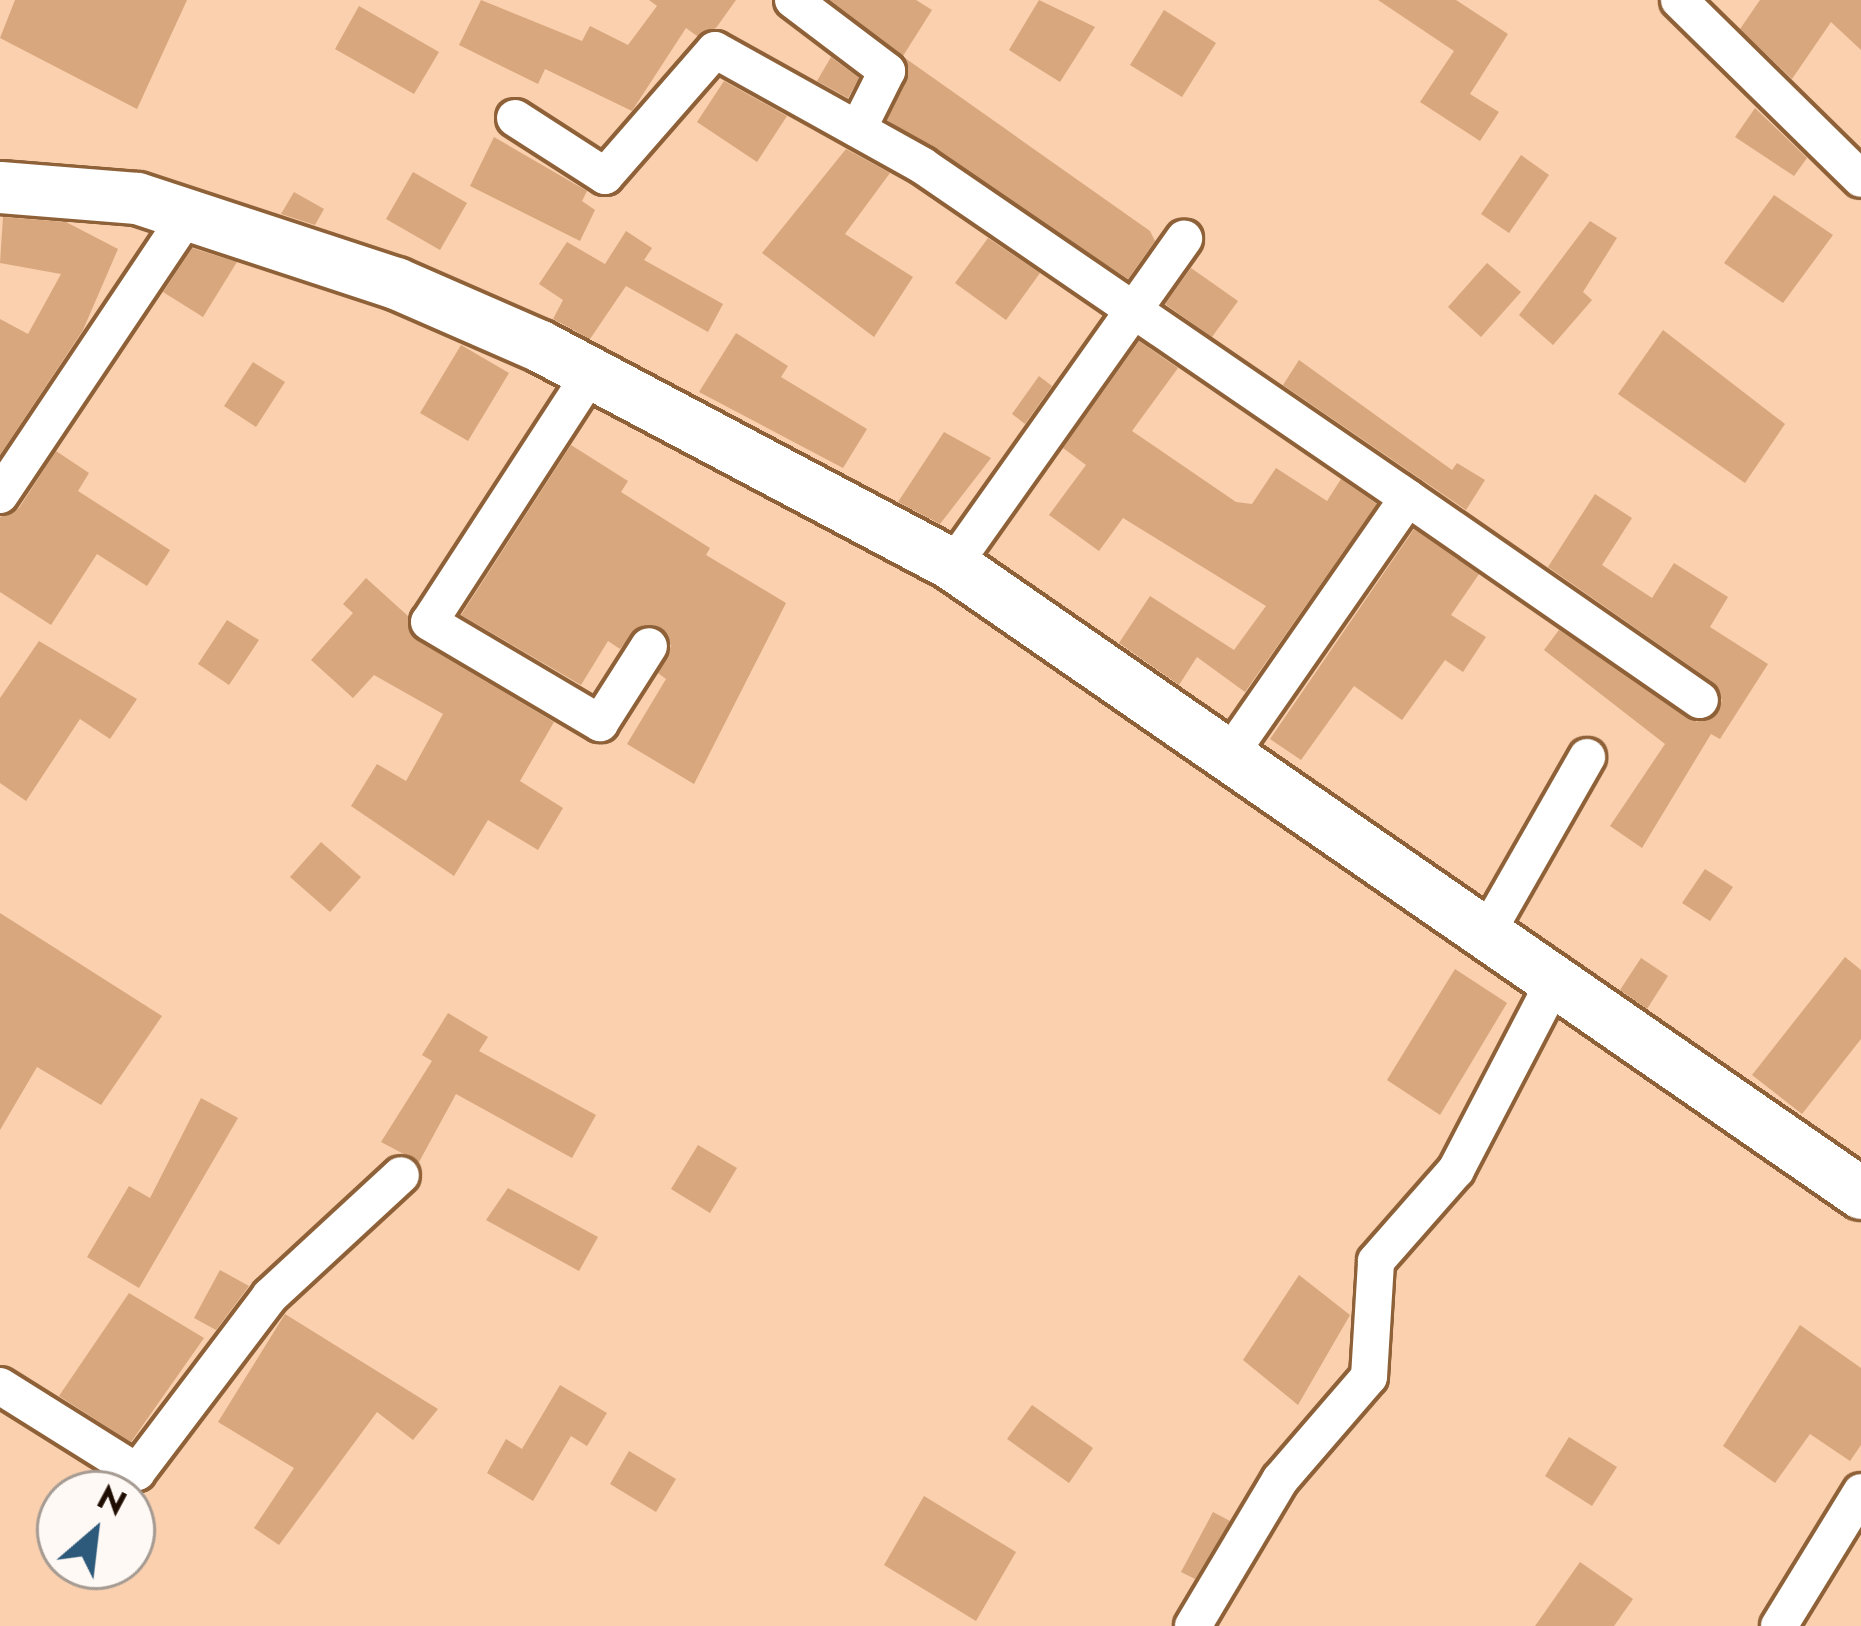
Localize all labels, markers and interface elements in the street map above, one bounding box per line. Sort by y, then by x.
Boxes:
north arrow [36,1470,156,1590]
text: N [89,1474,134,1527]

